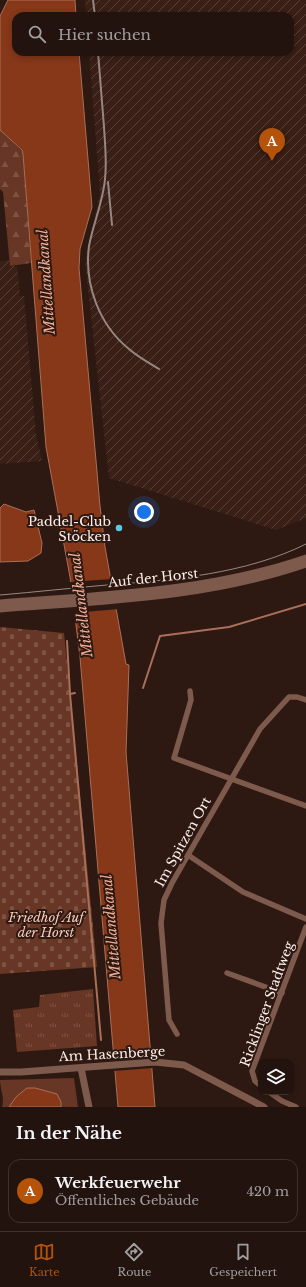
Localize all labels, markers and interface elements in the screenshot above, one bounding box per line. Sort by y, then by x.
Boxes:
search box [12,12,294,56]
icon: search [26,23,48,45]
text: Hier suchen [58,25,151,44]
pin: A [259,128,285,161]
water label: Mittellandkanal [33,228,59,336]
your location [134,502,154,522]
place label: Paddel-Club Stöcken [28,513,111,545]
marker: Paddel-Club Stöcken [114,523,124,533]
water label: Mittellandkanal [66,551,96,659]
street label: Auf der Horst [106,565,199,591]
street label: Im Spitzen Ort [151,794,215,890]
water label: Mittellandkanal [97,873,125,981]
park label: Friedhof Auf der Horst [7,909,87,941]
street label: Ricklinger Stadtweg [236,939,298,1069]
street label: Am Hasenberge [57,1043,166,1065]
map controls [258,1059,294,1095]
button: layers [258,1059,294,1095]
text: In der Nähe [16,1123,122,1144]
text: Werkfeuerwehr [55,1173,181,1192]
text: A [25,1183,35,1200]
text: 420 m [246,1183,289,1200]
text: Öffentliches Gebäude [55,1192,199,1209]
tab: Karte [29,1241,59,1279]
tab: Route [118,1241,151,1279]
tab: Gespeichert [209,1241,277,1279]

